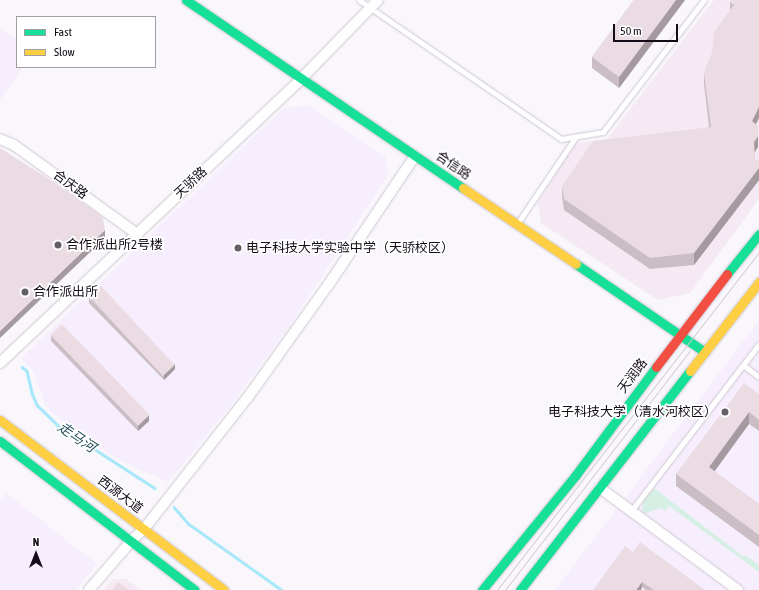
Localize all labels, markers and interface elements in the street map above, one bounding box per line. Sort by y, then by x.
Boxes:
legend [16,16,156,68]
scale bar [615,16,680,42]
text: 50 m [620,24,642,38]
text: Fast [54,25,72,39]
text: Slow [54,45,75,59]
street label: 合信路 [432,149,474,183]
street label: 天骄路 [171,164,211,202]
street label: 合庆路 [50,167,90,203]
place label: 合作派出所2号楼 [66,237,163,253]
marker: 合作派出所2号楼 [53,240,63,250]
place label: 电子科技大学实验中学（天骄校区） [246,240,454,256]
marker: 电子科技大学实验中学（天骄校区） [233,243,243,253]
place label: 合作派出所 [33,284,98,300]
marker: 合作派出所 [20,287,30,297]
street label: 天润路 [615,356,651,396]
place label: 电子科技大学（清水河校区） [548,404,717,420]
marker: 电子科技大学（清水河校区） [720,407,730,417]
water label: 走马河 [55,418,99,456]
street label: 西源大道 [95,473,145,517]
north arrow [16,534,56,574]
text: N [33,536,39,548]

